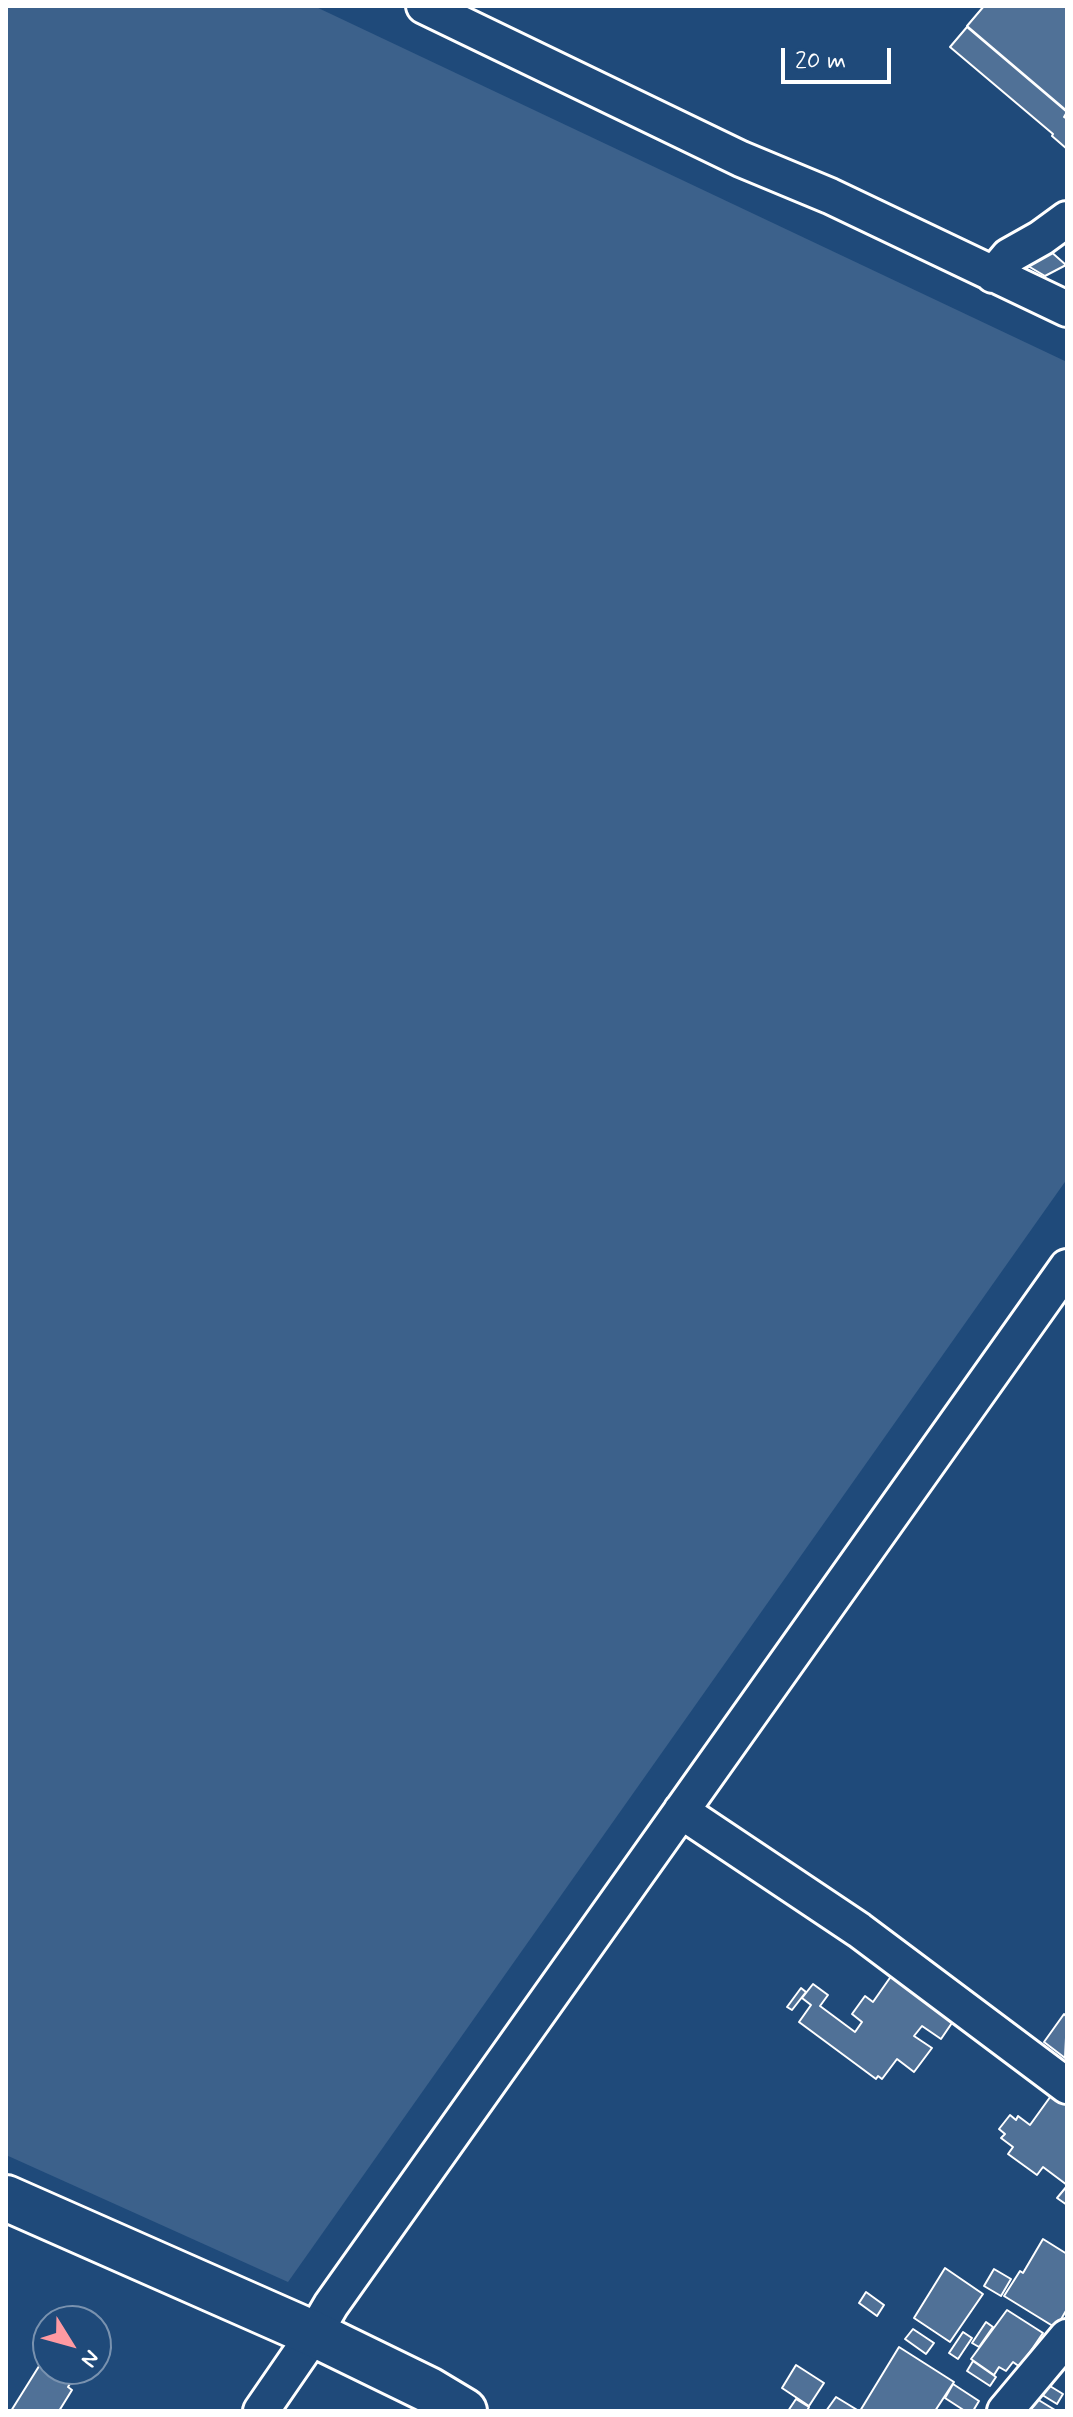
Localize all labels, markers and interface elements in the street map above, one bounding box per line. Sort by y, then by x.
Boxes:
scale bar [785,32,895,82]
text: 20 m [795,46,846,77]
north arrow [32,2305,112,2385]
text: N [74,2344,105,2373]

